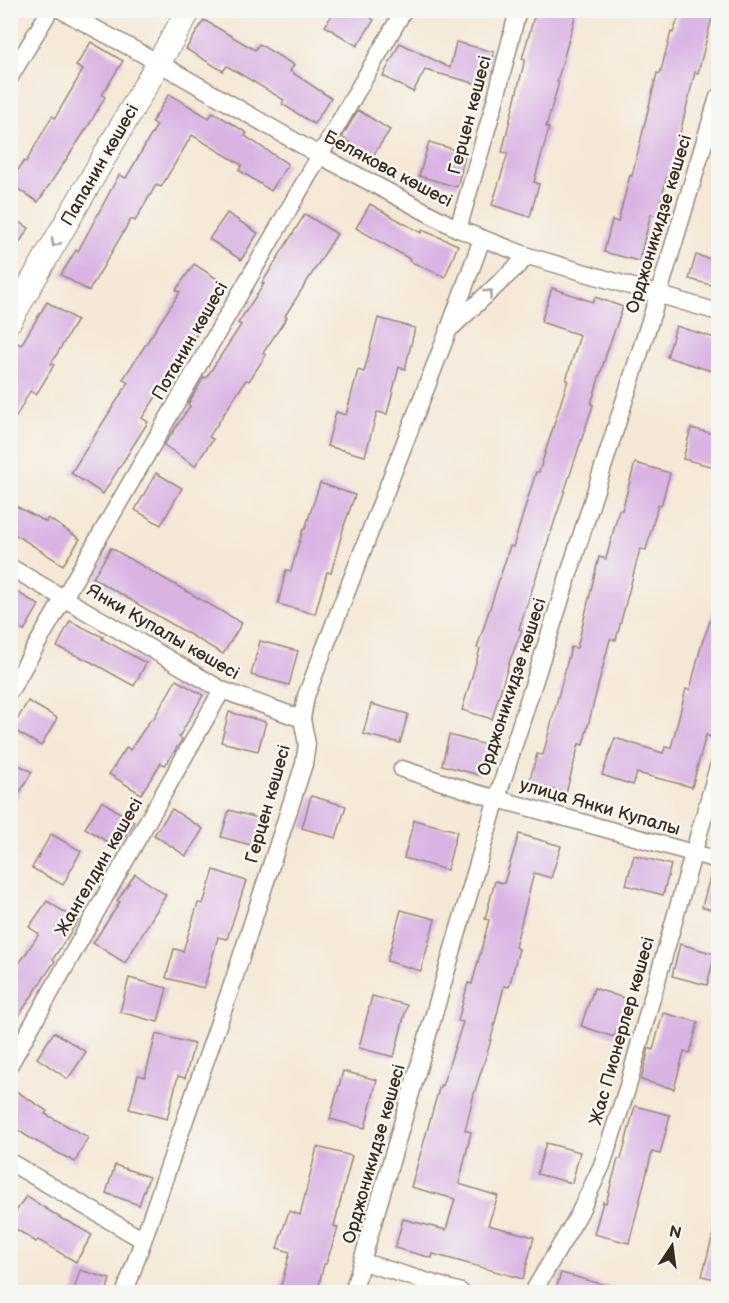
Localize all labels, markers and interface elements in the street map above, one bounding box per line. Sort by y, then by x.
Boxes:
street label: Герцен көшесі [444,53,496,177]
street label: Папанин көшесі [57,100,143,230]
street label: Белякова көшесі [320,126,456,212]
street label: Орджоникидзе көшесі [622,132,696,316]
one-way arrow [51,237,62,247]
street label: Потанин көшесі [148,278,232,404]
one-way arrow [482,289,492,300]
street label: Янки Купалы көшесі [83,580,243,684]
street label: Орджоникидзе көшесі [473,595,551,779]
street label: Герцен көшесі [241,742,295,866]
street label: улица Янки Купалы [517,774,683,840]
street label: Жангелдин көшесі [51,794,147,940]
street label: Жас Пионерлер көшесі [585,934,659,1128]
street label: Орджоникидзе көшесі [338,1062,410,1246]
north arrow [642,1216,702,1276]
text: N [667,1222,683,1243]

